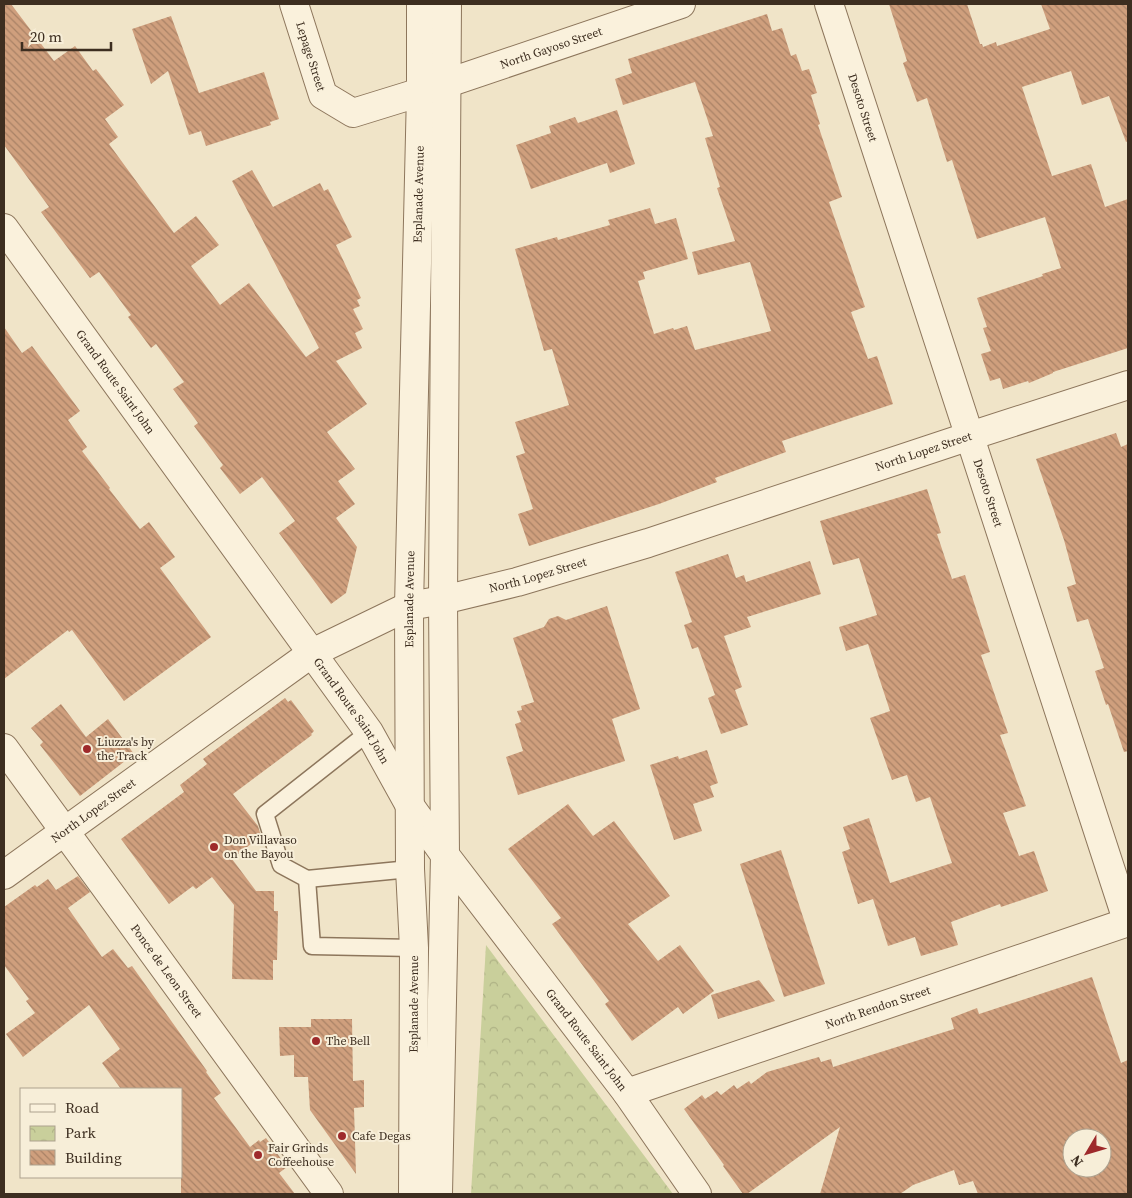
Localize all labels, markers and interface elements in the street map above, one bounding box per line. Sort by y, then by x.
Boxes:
scale bar [22,20,111,52]
street label: Lepage Street [292,20,329,93]
street label: North Gayoso Street [498,23,604,73]
text: 20 m [30,26,62,47]
street label: Desoto Street [844,72,881,144]
street label: Esplanade Avenue [409,145,428,243]
street label: Grand Route Saint John [72,327,159,437]
street label: North Lopez Street [873,428,974,475]
street label: Desoto Street [969,457,1007,529]
street label: Esplanade Avenue [401,550,418,648]
street label: North Lopez Street [487,554,589,596]
street label: Grand Route Saint John [310,655,393,767]
place label: Liuzza's by the Track [97,734,155,764]
marker: Liuzza's by the Track [81,743,93,755]
street label: North Lopez Street [48,775,139,847]
place label: Don Villavaso on the Bayou [224,832,297,862]
marker: Don Villavaso on the Bayou [208,841,220,853]
street label: Ponce de Leon Street [127,921,206,1021]
street label: Esplanade Avenue [406,955,422,1053]
street label: North Rendon Street [823,982,933,1033]
street label: Grand Route Saint John [542,985,631,1095]
place label: The Bell [326,1033,371,1049]
marker: The Bell [310,1035,322,1047]
legend [20,1088,182,1178]
text: Road [65,1097,99,1118]
text: Park [65,1122,97,1143]
place label: Cafe Degas [352,1128,411,1144]
north arrow [1062,1128,1112,1178]
marker: Cafe Degas [336,1130,348,1142]
place label: Fair Grinds Coffeehouse [268,1140,334,1170]
text: Building [65,1147,122,1168]
marker: Fair Grinds Coffeehouse [252,1149,264,1161]
text: N [1066,1151,1088,1171]

